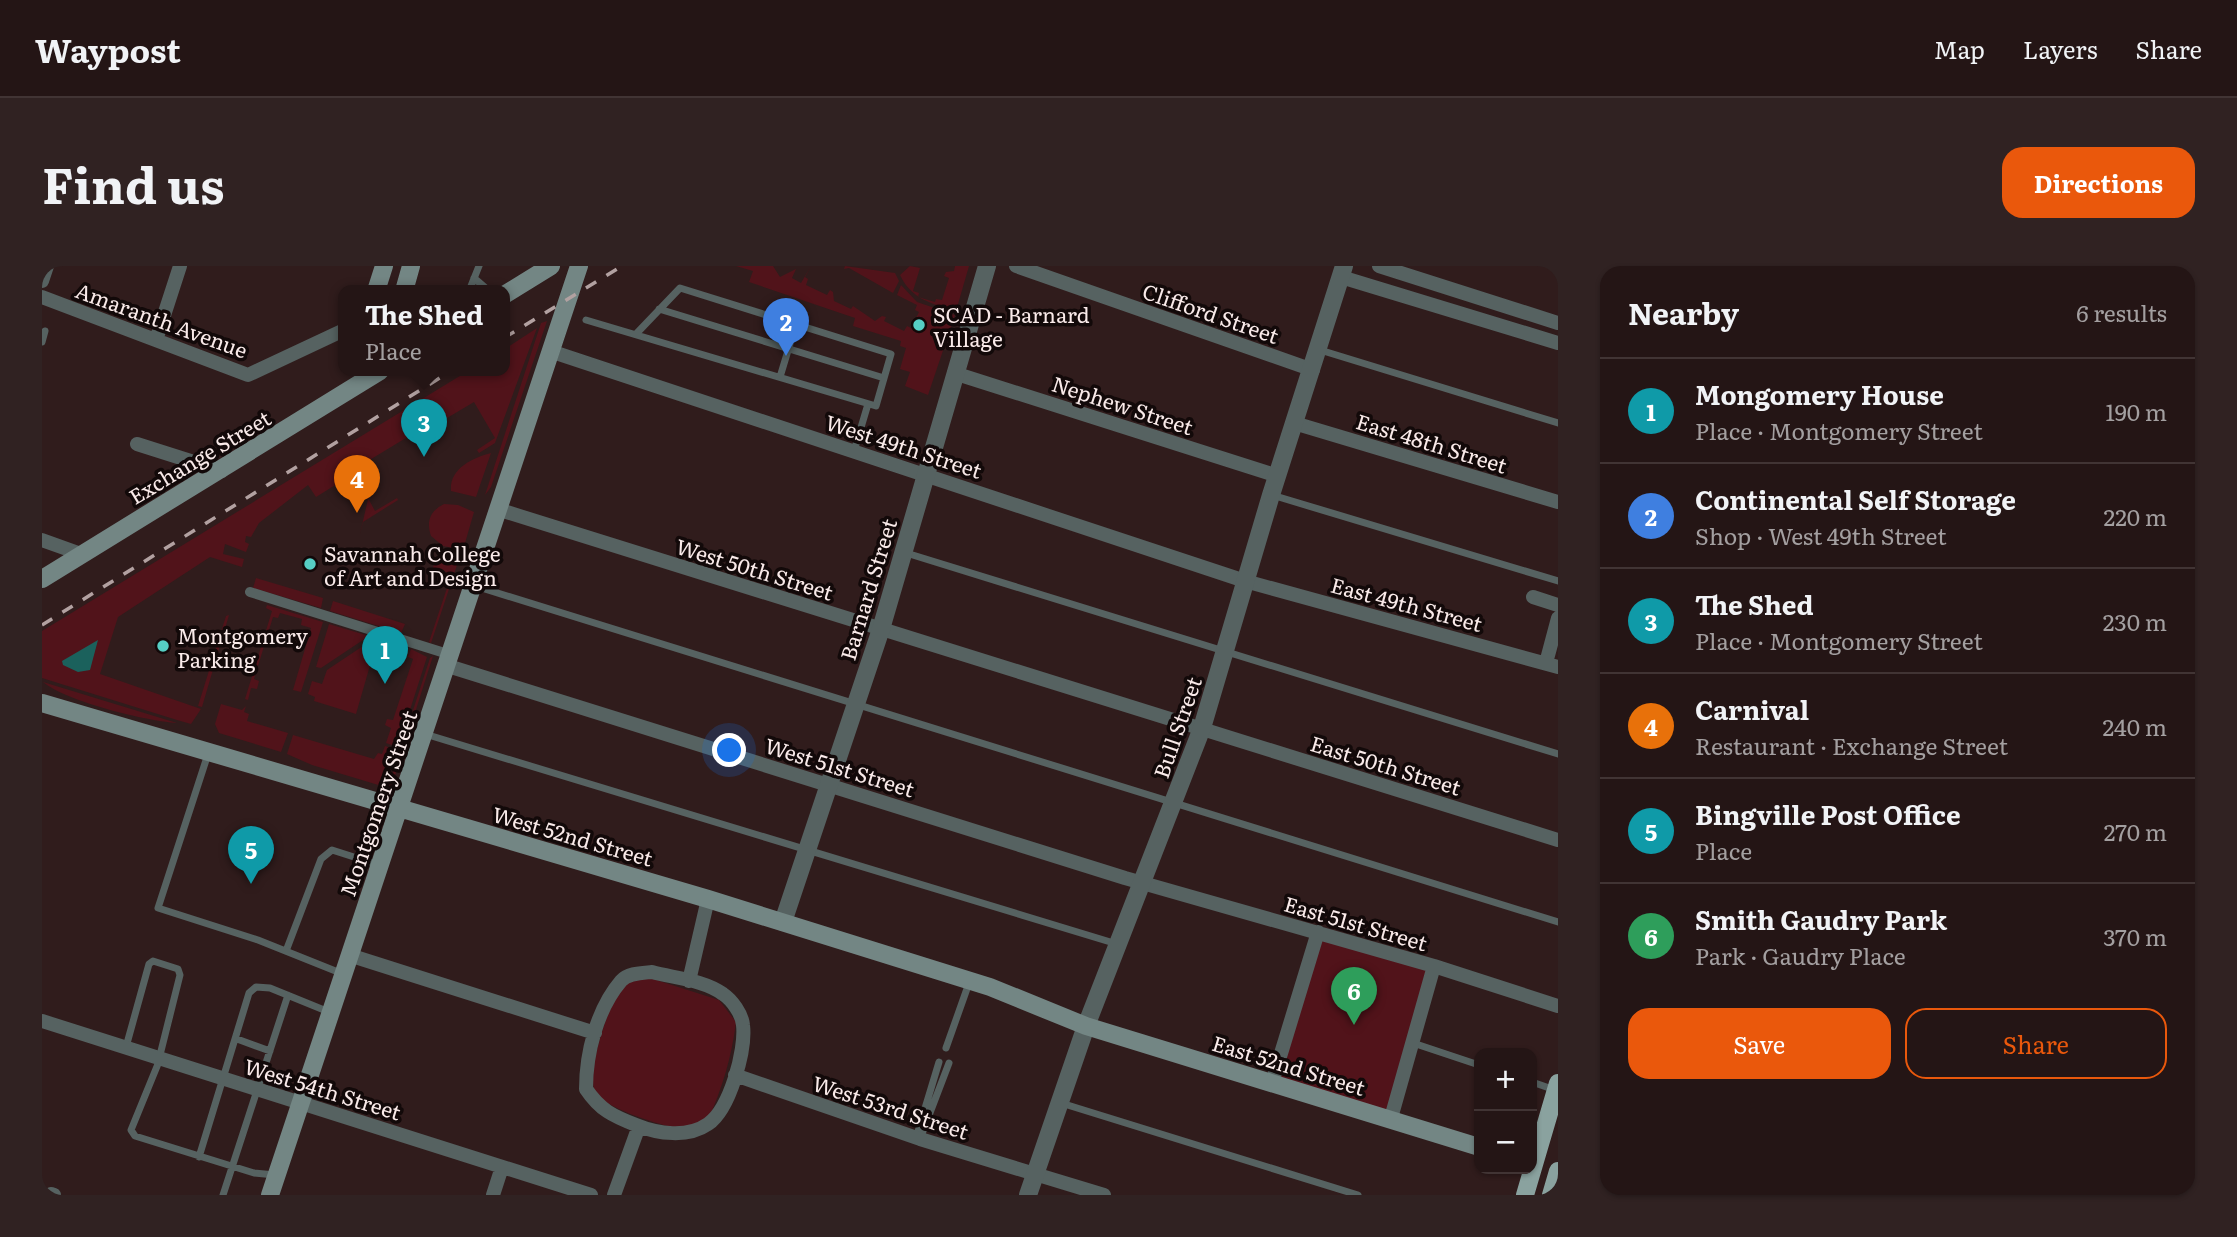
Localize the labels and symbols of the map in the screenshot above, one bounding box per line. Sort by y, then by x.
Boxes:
street label: Amaranth Avenue [72,273,252,365]
street label: Clifford Street [1139,274,1284,350]
pin: 2 [763,298,809,356]
place label: SCAD - Barnard Village [933,298,1090,353]
marker: SCAD - Barnard Village [911,317,927,333]
street label: Nephew Street [1048,367,1198,442]
pin: 3 [401,399,447,457]
street label: Exchange Street [122,401,276,511]
street label: East 48th Street [1353,404,1512,480]
street label: West 49th Street [822,405,987,485]
pin: 4 [334,455,380,513]
street label: Barnard Street [831,514,903,664]
street label: West 50th Street [672,529,838,607]
place label: Savannah College of Art and Design [324,537,501,592]
marker: Savannah College of Art and Design [302,556,318,572]
street label: East 49th Street [1328,568,1487,638]
place label: Montgomery Parking [177,619,309,674]
pin: 1 [362,626,408,684]
marker: Montgomery Parking [155,638,171,654]
street label: Bull Street [1144,672,1208,782]
street label: Montgomery Street [331,705,424,900]
street label: East 50th Street [1307,726,1466,802]
street label: West 51st Street [761,729,919,804]
your location [712,733,746,767]
street label: West 52nd Street [489,797,657,873]
pin: 5 [228,826,274,884]
street label: East 51st Street [1281,887,1432,957]
pin: 6 [1331,967,1377,1025]
street label: East 52nd Street [1209,1026,1370,1102]
street label: West 54th Street [241,1049,406,1127]
street label: West 53rd Street [809,1066,974,1146]

